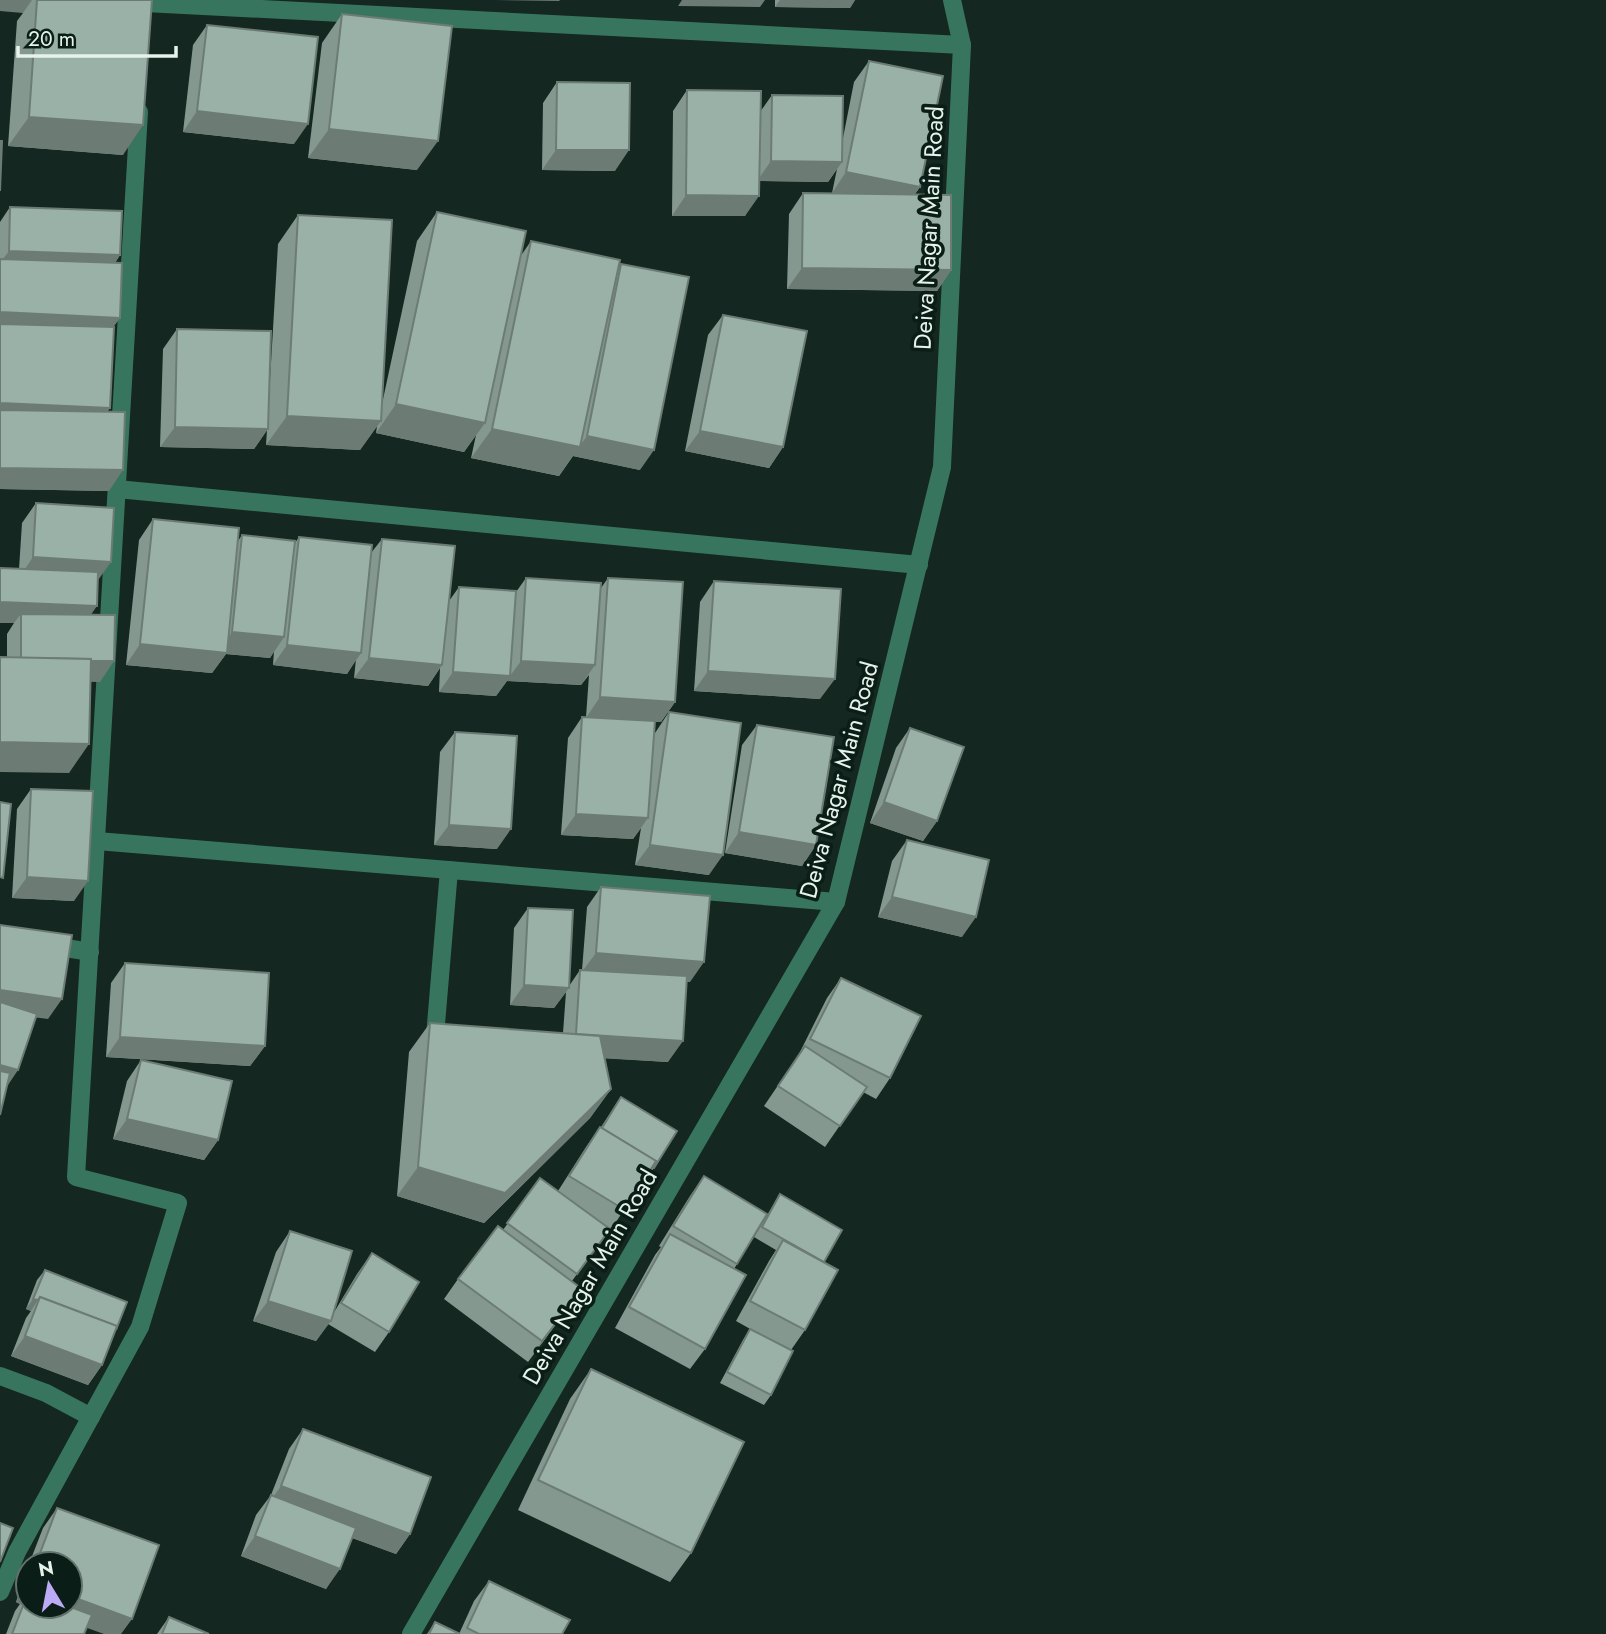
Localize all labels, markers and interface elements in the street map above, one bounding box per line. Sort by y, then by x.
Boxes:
scale bar [18,14,175,58]
text: 20 m [28,24,75,54]
street label: Deiva Nagar Main Road [905,105,952,351]
street label: Deiva Nagar Main Road [790,658,887,902]
street label: Deiva Nagar Main Road [513,1162,666,1391]
north arrow [14,1550,84,1620]
text: N [36,1554,56,1583]

